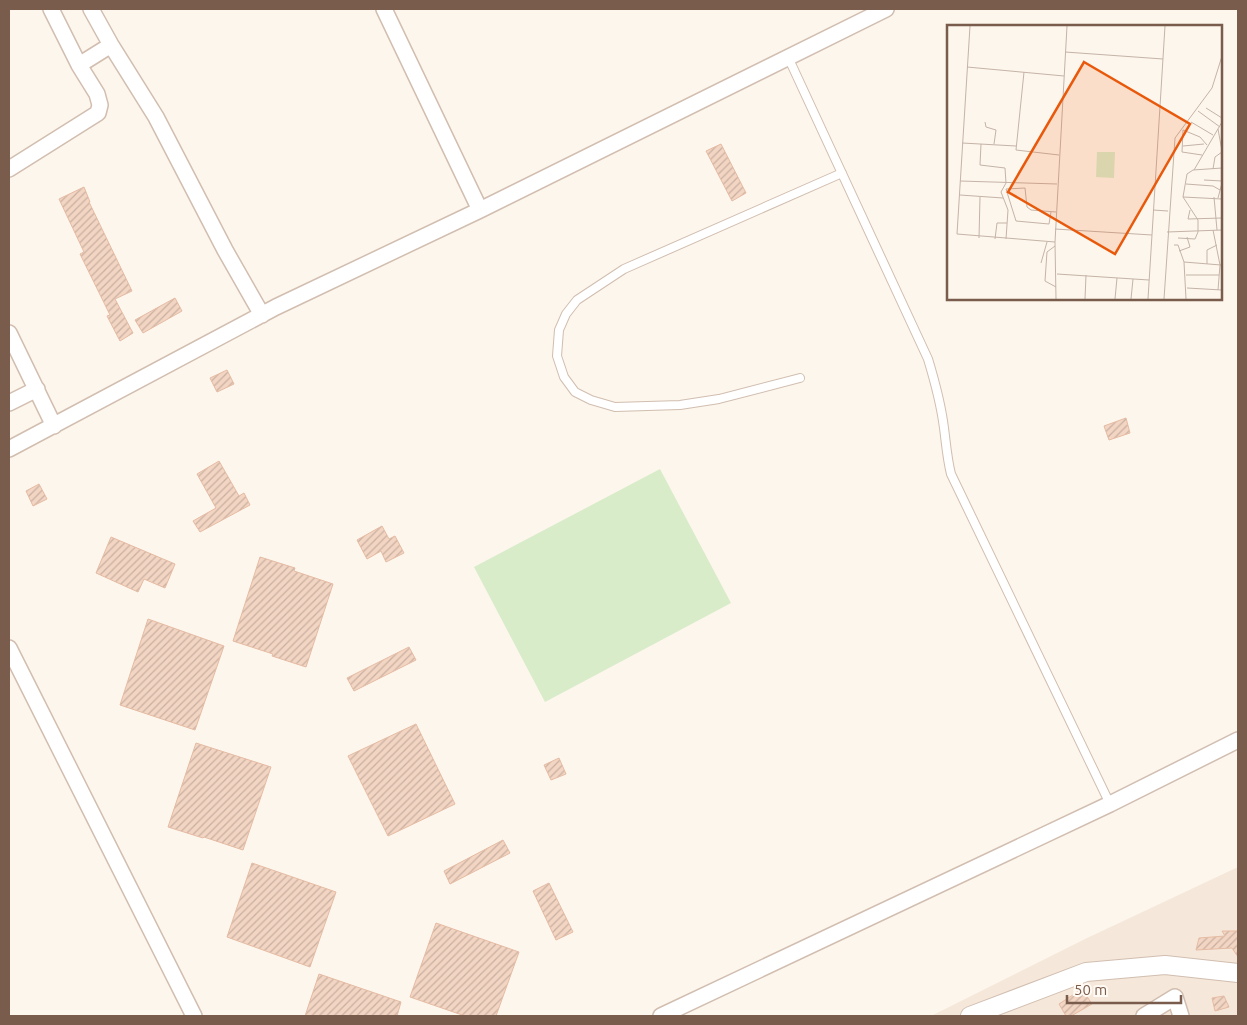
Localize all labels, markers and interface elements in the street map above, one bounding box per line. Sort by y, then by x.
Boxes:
inset map [947,25,1222,300]
scale bar [1067,972,1181,1004]
text: 50 m [1074,981,1107,998]

